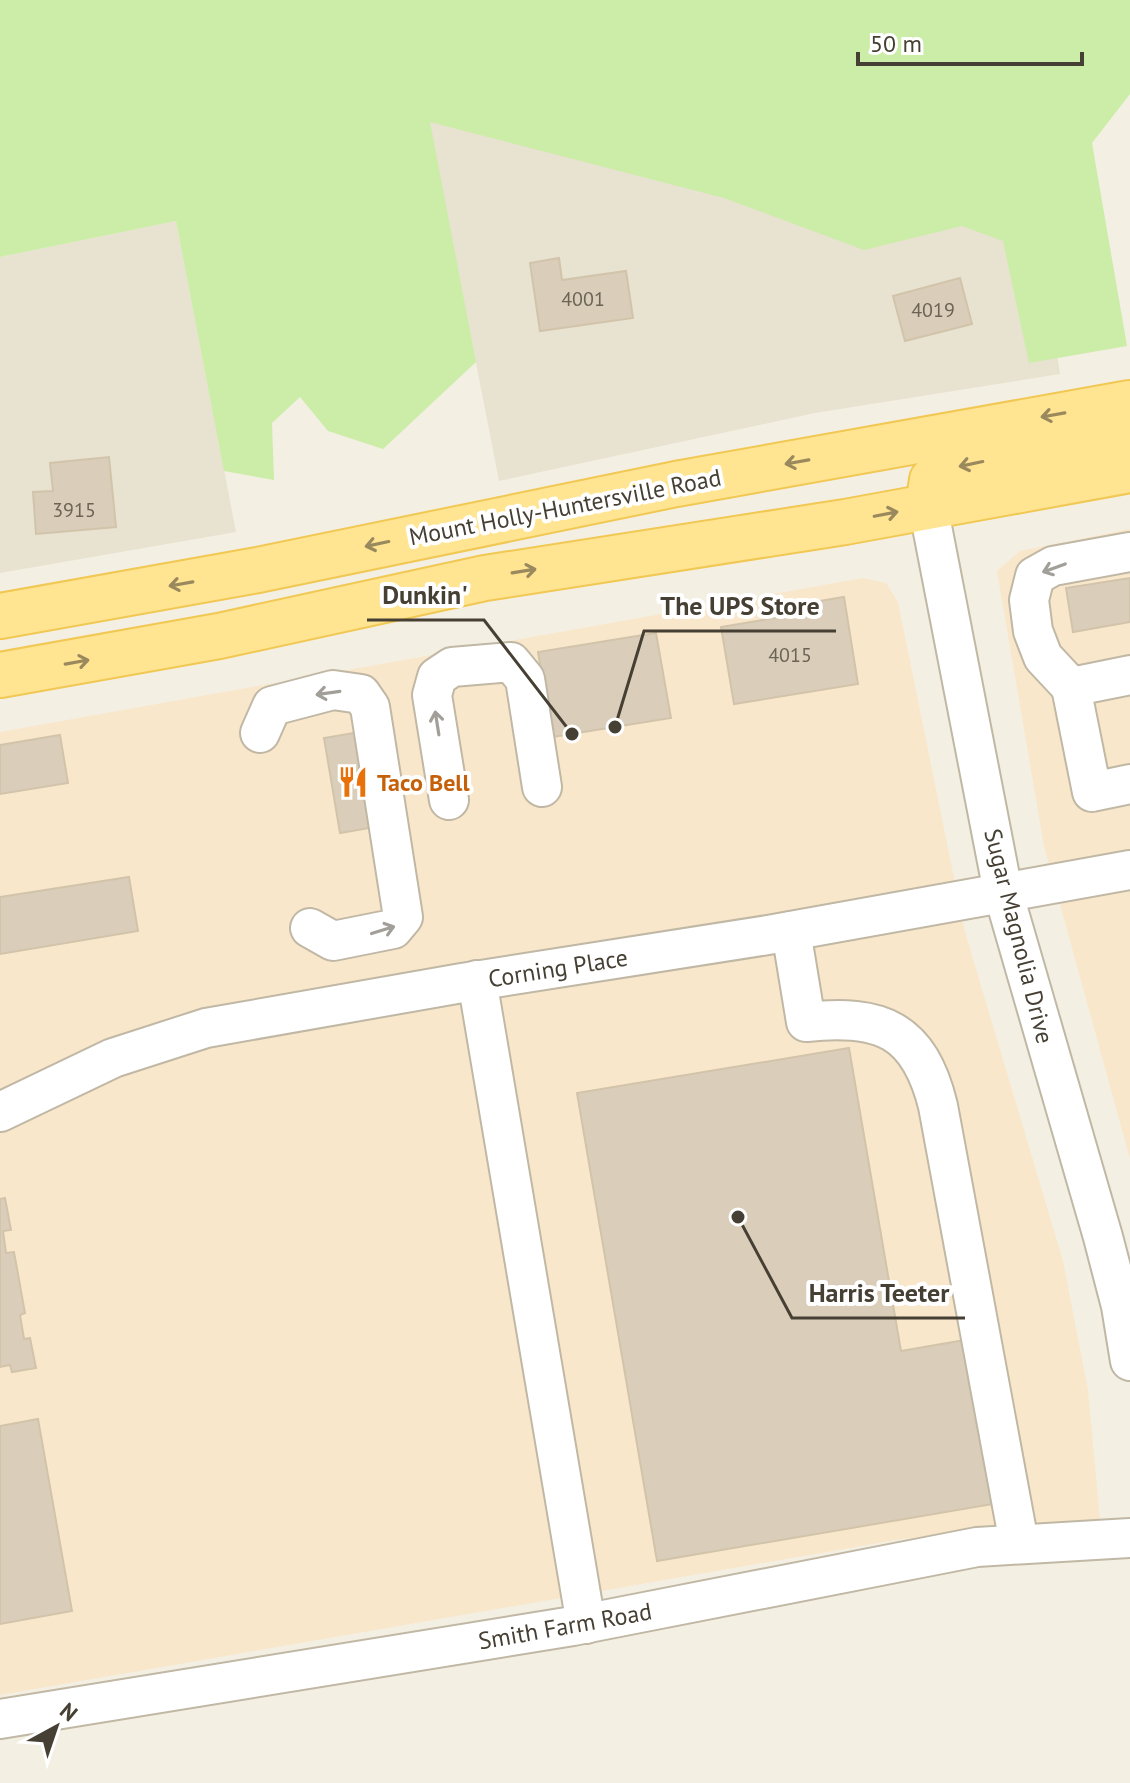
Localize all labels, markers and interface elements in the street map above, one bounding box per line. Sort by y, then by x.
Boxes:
scale bar [858,16,1082,66]
text: 50 m [870,28,922,59]
house number: 4001 [561,286,605,312]
house number: 4019 [911,297,955,323]
one-way arrow [1041,409,1066,424]
one-way arrow [785,456,810,471]
one-way arrow [958,457,984,472]
street label: Mount Holly-Huntersville Road [406,462,724,552]
house number: 3915 [52,497,96,523]
one-way arrow [873,506,899,521]
one-way arrow [365,537,390,552]
one-way arrow [1042,562,1067,576]
one-way arrow [510,563,536,578]
callout: Dunkin' [367,570,484,620]
one-way arrow [169,577,194,592]
text: Dunkin' [382,578,468,611]
callout: The UPS Store [644,581,836,631]
text: The UPS Store [660,589,820,622]
house number: 4015 [768,642,812,668]
one-way arrow [64,653,89,668]
one-way arrow [315,686,341,701]
one-way arrow [428,711,443,736]
restaurant icon: Taco Bell [336,765,370,799]
place label: Taco Bell [377,767,470,798]
street label: Sugar Magnolia Drive [977,825,1061,1047]
one-way arrow [370,922,395,936]
street label: Corning Place [486,942,630,994]
callout: Harris Teeter [792,1268,965,1318]
text: Harris Teeter [809,1276,950,1309]
street label: Smith Farm Road [476,1595,654,1657]
north arrow [16,1687,96,1767]
text: N [54,1696,83,1727]

